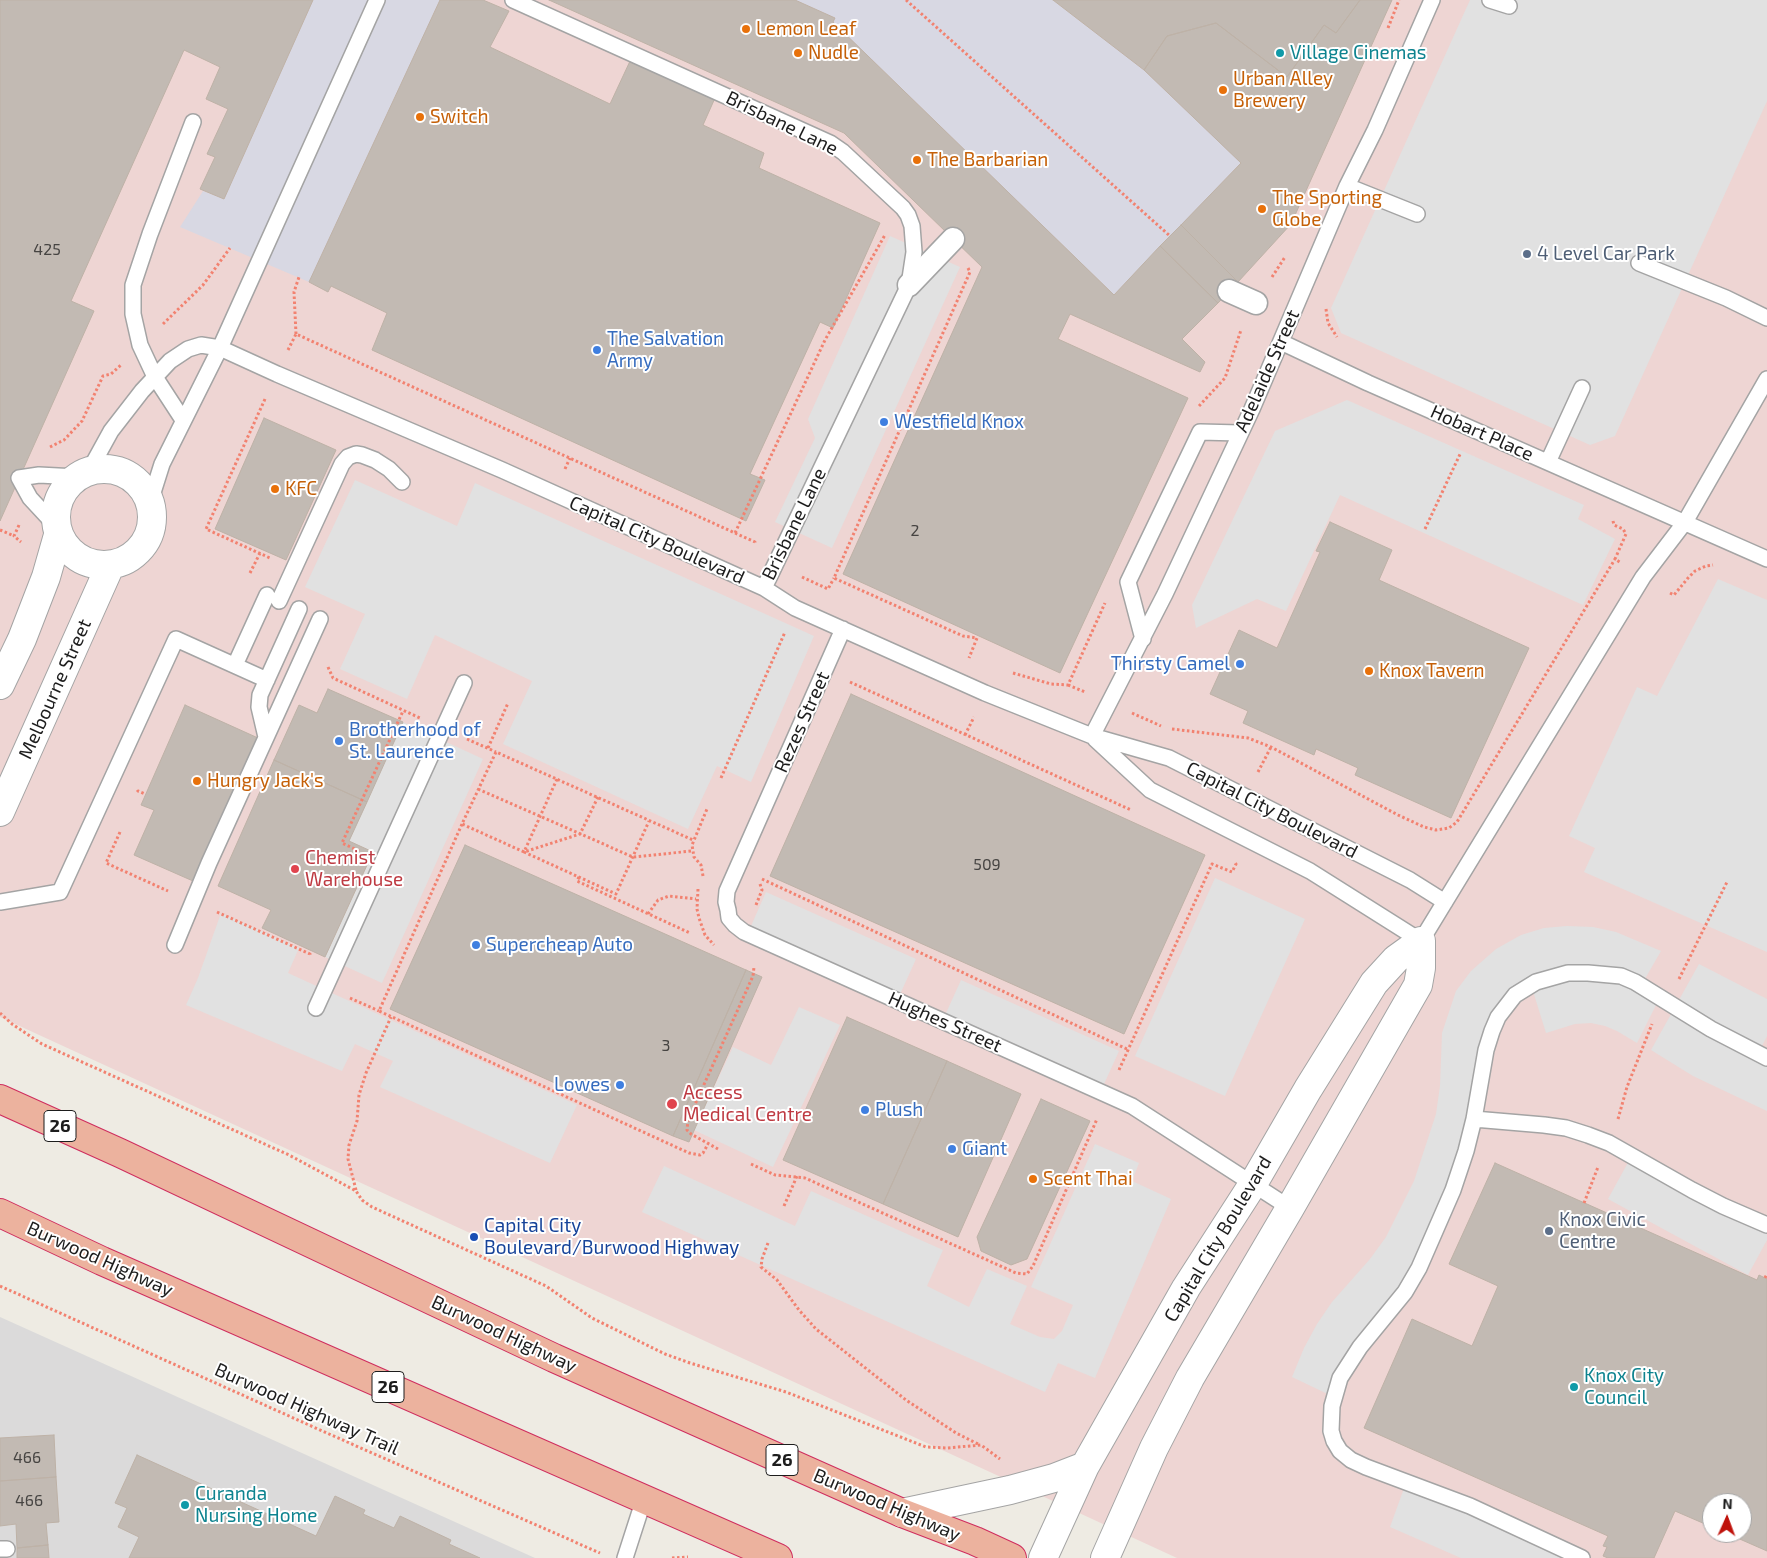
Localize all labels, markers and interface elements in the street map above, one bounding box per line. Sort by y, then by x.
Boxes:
place label: Lemon Leaf [756,18,856,40]
marker: Lemon Leaf [740,23,752,35]
place label: Nudle [808,42,859,64]
place label: Village Cinemas [1290,42,1426,64]
marker: Nudle [792,47,804,59]
marker: Village Cinemas [1274,47,1286,59]
place label: Urban Alley Brewery [1233,68,1333,112]
marker: Urban Alley Brewery [1217,84,1229,96]
street label: Brisbane Lane [722,86,842,160]
place label: Switch [430,106,489,128]
marker: Switch [414,111,426,123]
place label: The Barbarian [927,149,1048,171]
marker: The Barbarian [911,154,923,166]
place label: The Sporting Globe [1272,187,1382,231]
marker: The Sporting Globe [1256,203,1268,215]
house number: 425 [33,240,61,260]
place label: 4 Level Car Park [1537,243,1675,265]
marker: 4 Level Car Park [1521,248,1533,260]
street label: Adelaide Street [1230,306,1304,436]
place label: The Salvation Army [607,328,724,372]
marker: The Salvation Army [591,344,603,356]
street label: Hobart Place [1427,400,1537,466]
place label: Westfield Knox [894,411,1024,433]
marker: Westfield Knox [878,416,890,428]
street label: Brisbane Lane [757,464,831,584]
place label: KFC [285,478,317,500]
marker: KFC [269,483,281,495]
street label: Capital City Boulevard [566,491,748,589]
house number: 2 [911,521,919,541]
street label: Melbourne Street [14,615,96,763]
place label: Thirsty Camel [1111,653,1230,675]
marker: Thirsty Camel [1234,658,1246,670]
place label: Knox Tavern [1379,660,1485,682]
marker: Knox Tavern [1363,665,1375,677]
street label: Rezes Street [770,668,834,776]
place label: Brotherhood of St. Laurence [349,719,481,763]
marker: Brotherhood of St. Laurence [333,735,345,747]
street label: Capital City Boulevard [1182,757,1362,863]
place label: Hungry Jack's [207,770,324,792]
marker: Hungry Jack's [191,775,203,787]
place label: Chemist Warehouse [305,847,403,891]
house number: 509 [973,855,1001,875]
marker: Chemist Warehouse [289,863,301,875]
place label: Supercheap Auto [486,934,633,956]
marker: Supercheap Auto [470,939,482,951]
street label: Hughes Street [885,987,1005,1057]
house number: 3 [662,1036,670,1056]
place label: Lowes [554,1074,610,1096]
marker: Lowes [614,1079,626,1091]
place label: Access Medical Centre [683,1082,812,1126]
marker: Access Medical Centre [665,1097,679,1111]
place label: Plush [875,1099,923,1121]
marker: Plush [859,1104,871,1116]
road number: 26 [44,1110,76,1142]
place label: Giant [962,1138,1007,1160]
marker: Giant [946,1143,958,1155]
street label: Capital City Boulevard [1159,1152,1277,1326]
place label: Scent Thai [1043,1168,1133,1190]
marker: Scent Thai [1027,1173,1039,1185]
place label: Knox Civic Centre [1559,1209,1646,1253]
place label: Capital City Boulevard/Burwood Highway [484,1215,739,1259]
street label: Burwood Highway [23,1217,177,1301]
marker: Knox Civic Centre [1543,1225,1555,1237]
marker: Capital City Boulevard/Burwood Highway [468,1231,480,1243]
street label: Burwood Highway [428,1290,580,1378]
street label: Burwood Highway Trail [211,1358,403,1460]
place label: Knox City Council [1584,1365,1664,1409]
road number: 26 [372,1371,404,1402]
marker: Knox City Council [1568,1381,1580,1393]
road number: 26 [766,1444,798,1476]
house number: 466 [13,1448,41,1468]
street label: Burwood Highway [810,1464,964,1546]
place label: Curanda Nursing Home [195,1483,317,1527]
house number: 466 [15,1491,43,1511]
north arrow [1702,1493,1752,1543]
text: N [1722,1495,1733,1512]
marker: Curanda Nursing Home [179,1499,191,1511]

